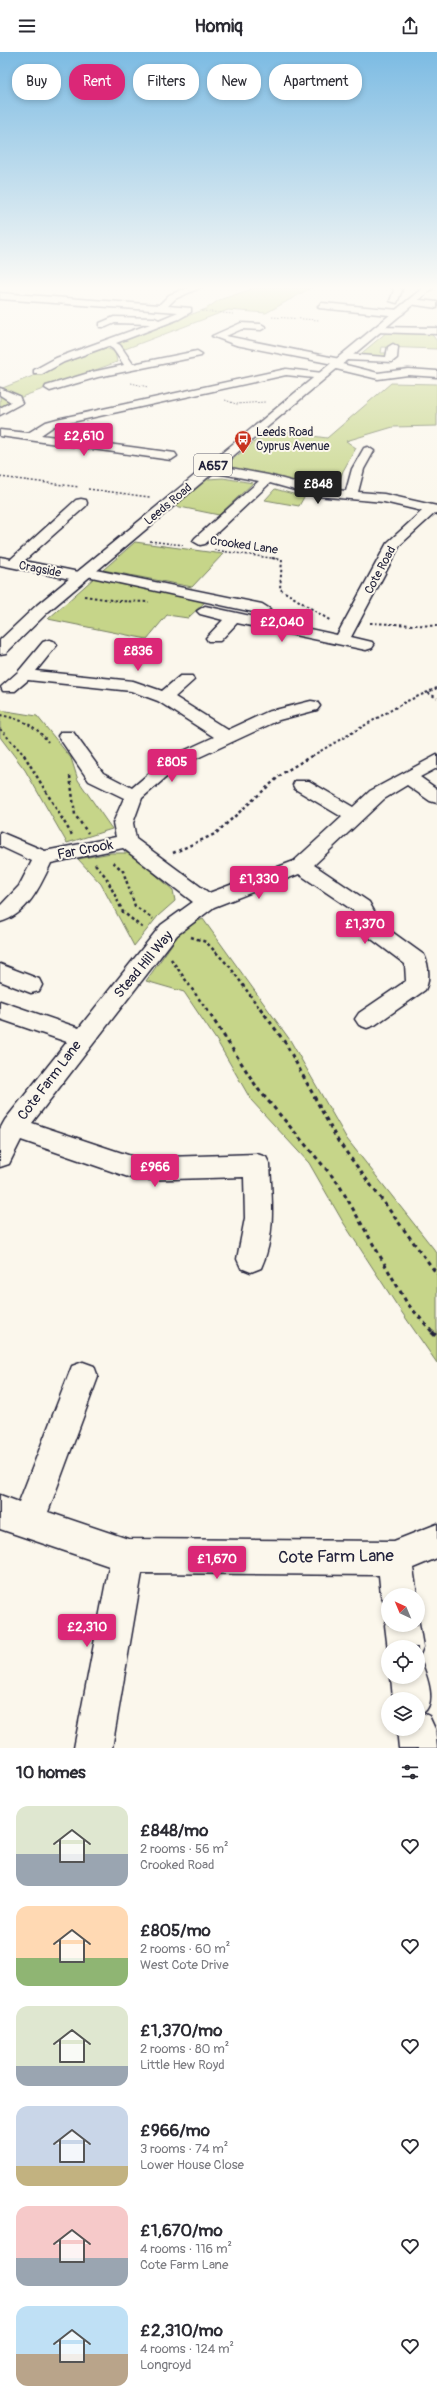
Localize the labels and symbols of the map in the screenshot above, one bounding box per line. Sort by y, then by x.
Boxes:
pin: £2,610 [51,423,117,457]
place label: Leeds Road Cyprus Avenue [256,425,329,454]
bus stop icon: Leeds Road Cyprus Avenue [233,429,253,454]
road number: A657 [194,454,232,476]
pin: £848 [294,471,342,505]
street label: Leeds Road [142,480,195,529]
street label: Crooked Lane [209,533,279,558]
street label: Cote Road [362,544,399,597]
street label: Cragside [17,558,62,581]
pin: £2,040 [249,609,315,643]
pin: £836 [114,638,162,672]
pin: £805 [148,749,196,783]
street label: Far Crook [56,836,115,863]
pin: £1,330 [226,866,292,900]
pin: £1,370 [332,911,398,945]
street label: Stead Hill Way [110,927,176,1001]
street label: Cote Farm Lane [14,1037,85,1123]
pin: £966 [131,1154,179,1188]
street label: Cote Farm Lane [278,1545,395,1568]
pin: £1,670 [184,1546,250,1580]
north arrow [381,1588,425,1632]
pin: £2,310 [54,1614,120,1648]

